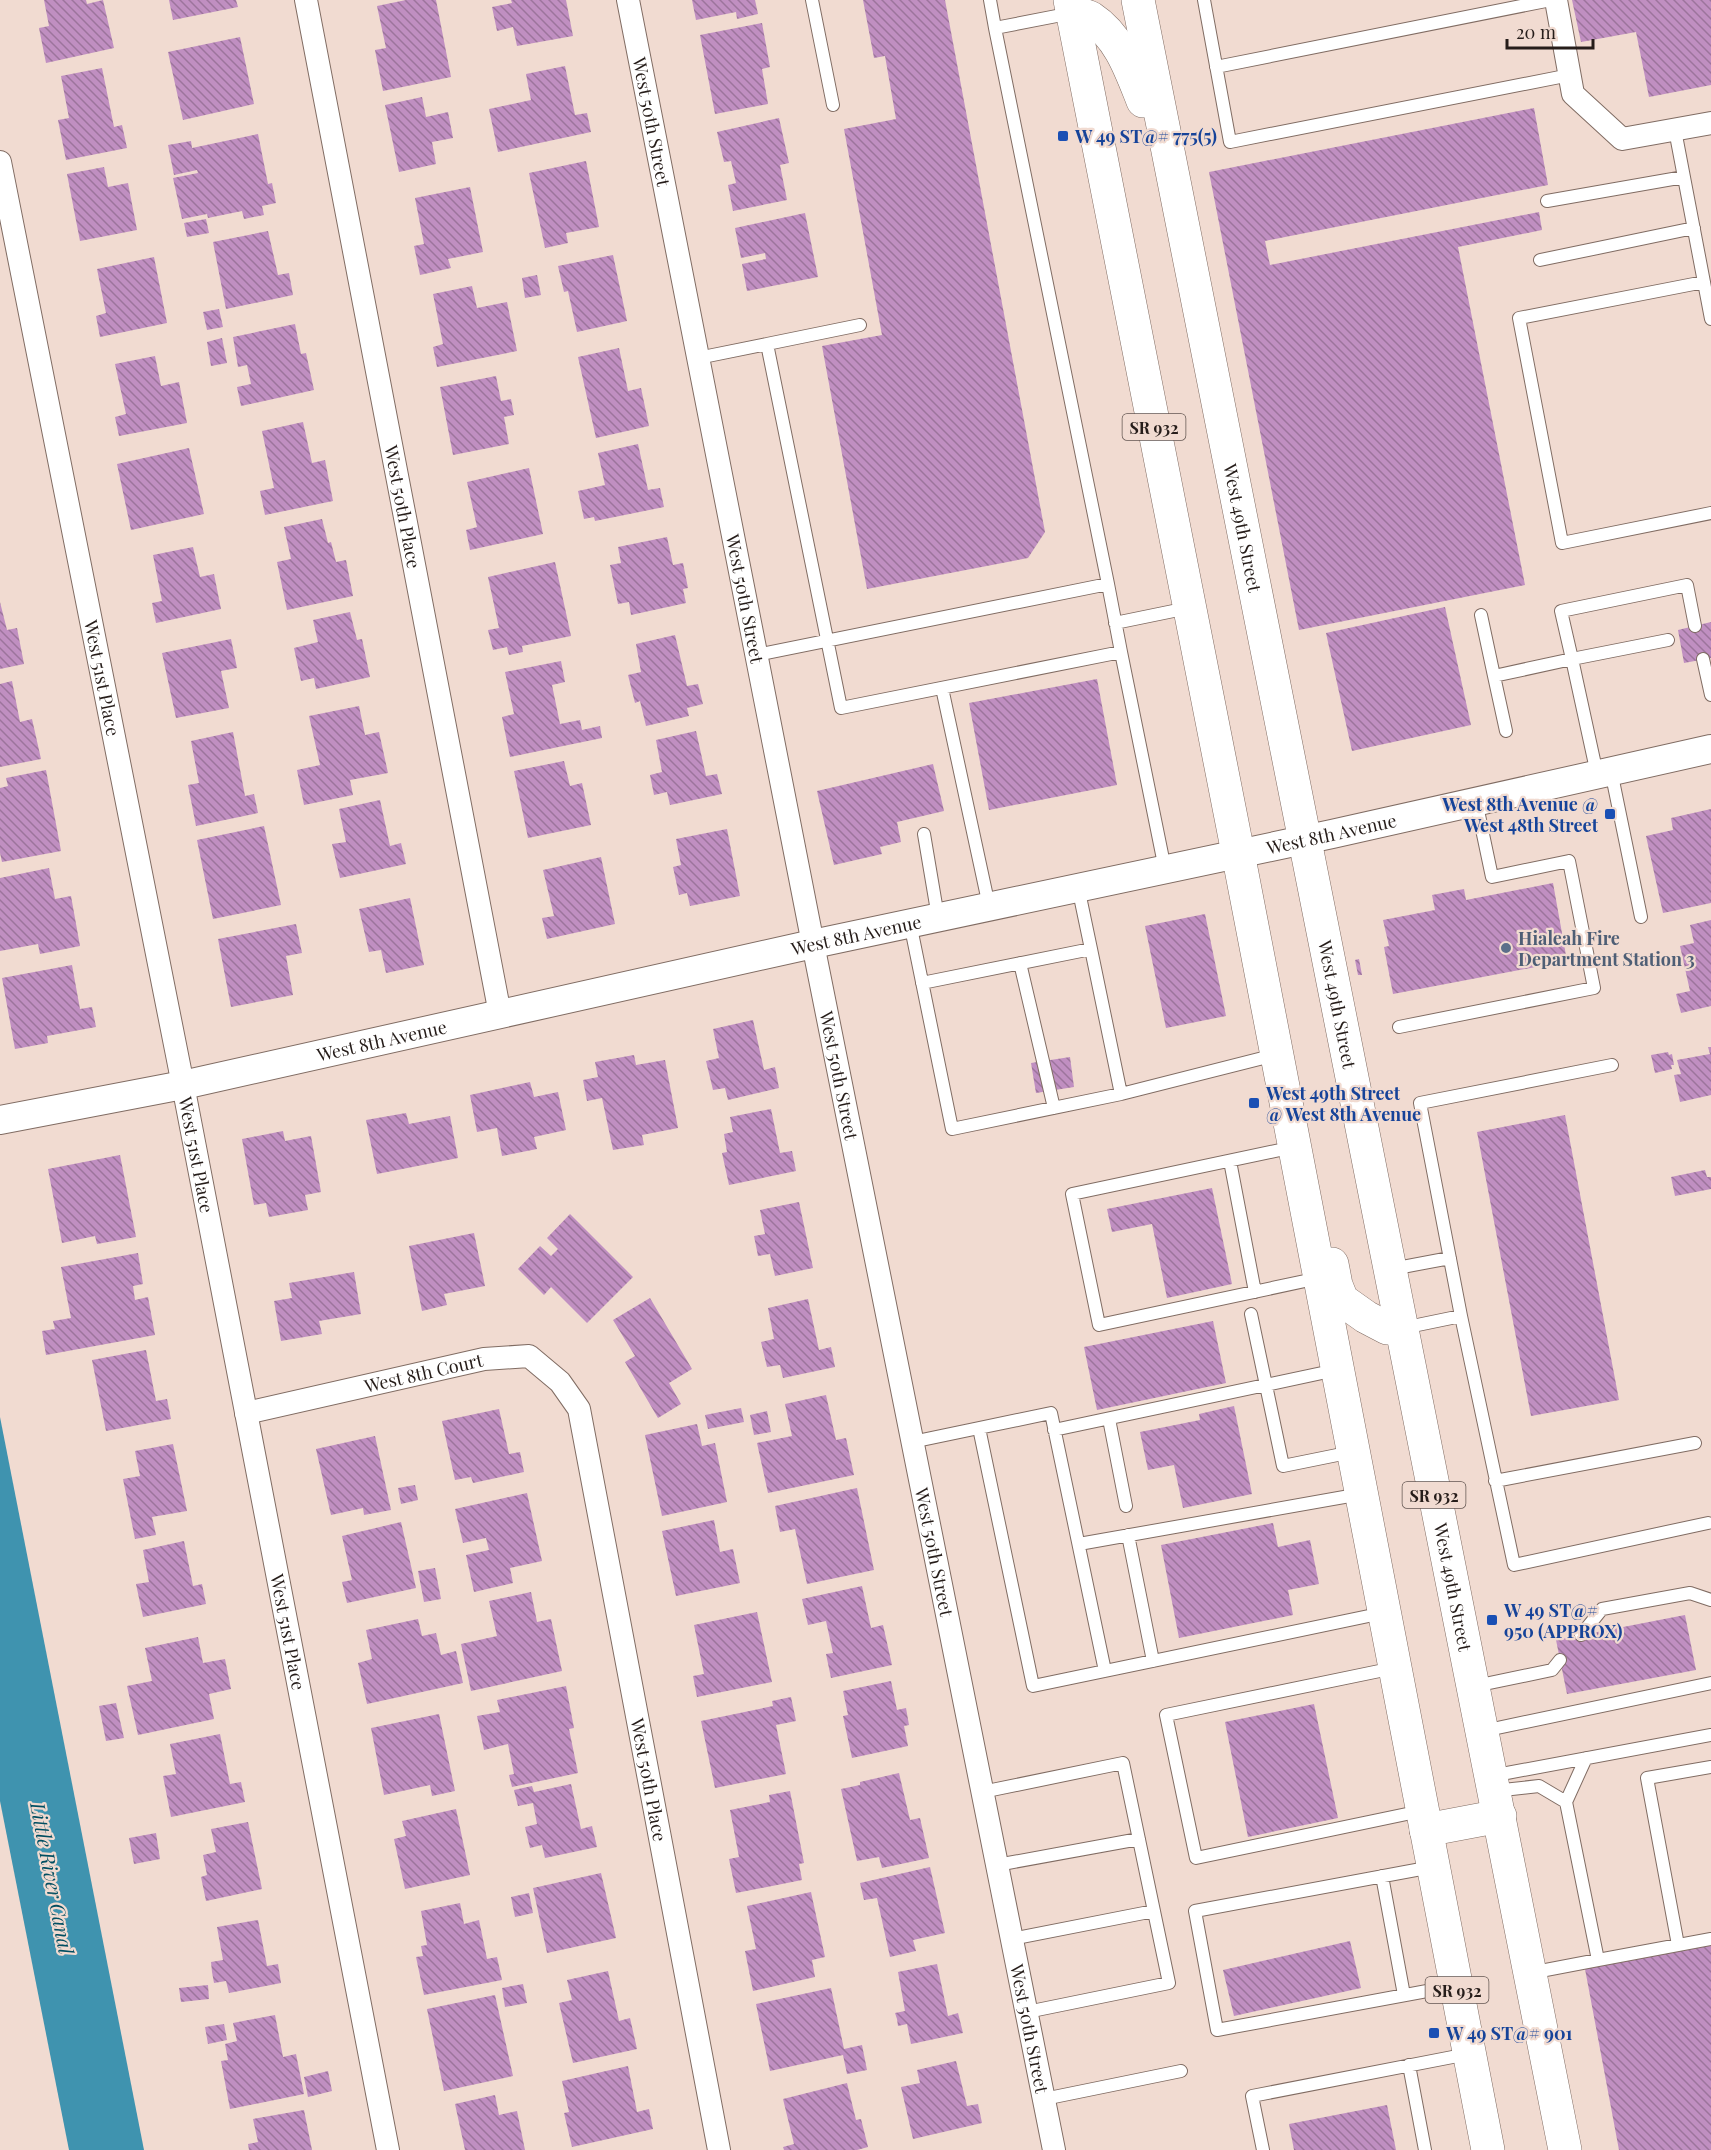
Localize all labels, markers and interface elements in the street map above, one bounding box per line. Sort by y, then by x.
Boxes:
scale bar [1507,12,1592,50]
text: 20 m [1516,20,1556,44]
street label: West 50th Street [627,54,676,189]
place label: W 49 ST@# 775(5) [1074,124,1217,148]
marker: W 49 ST@# 775(5) [1056,129,1070,143]
road number: SR 932 [1122,414,1186,440]
street label: West 50th Place [379,442,426,570]
street label: West 49th Street [1218,460,1267,595]
street label: West 50th Street [721,531,770,666]
street label: West 51st Place [79,617,126,738]
place label: West 8th Avenue @ West 48th Street [1441,792,1599,837]
marker: West 8th Avenue @ West 48th Street [1603,807,1617,821]
street label: West 8th Avenue [1263,808,1399,860]
street label: West 8th Avenue [788,909,923,961]
place label: Hialeah Fire Department Station 3 [1518,926,1695,971]
street label: West 49th Street [1313,937,1362,1071]
marker: Hialeah Fire Department Station 3 [1499,941,1513,955]
street label: West 50th Street [814,1008,864,1143]
street label: West 8th Avenue [314,1014,449,1067]
place label: West 49th Street @ West 8th Avenue [1265,1081,1421,1126]
street label: West 51st Place [173,1094,219,1215]
marker: West 49th Street @ West 8th Avenue [1247,1096,1261,1110]
street label: West 8th Court [361,1348,486,1398]
road number: SR 932 [1402,1482,1466,1508]
street label: West 50th Street [910,1485,959,1619]
street label: West 49th Street [1429,1520,1478,1654]
street label: West 51st Place [265,1571,311,1692]
place label: W 49 ST@# 950 (APPROX) [1503,1598,1623,1643]
marker: W 49 ST@# 950 (APPROX) [1485,1613,1499,1627]
street label: West 50th Place [625,1715,672,1843]
water label: Little River Canal [25,1799,81,1958]
street label: West 50th Street [1005,1961,1054,2096]
road number: SR 932 [1426,1977,1488,2003]
place label: W 49 ST@# 901 [1445,2021,1573,2045]
marker: W 49 ST@# 901 [1427,2026,1441,2040]

